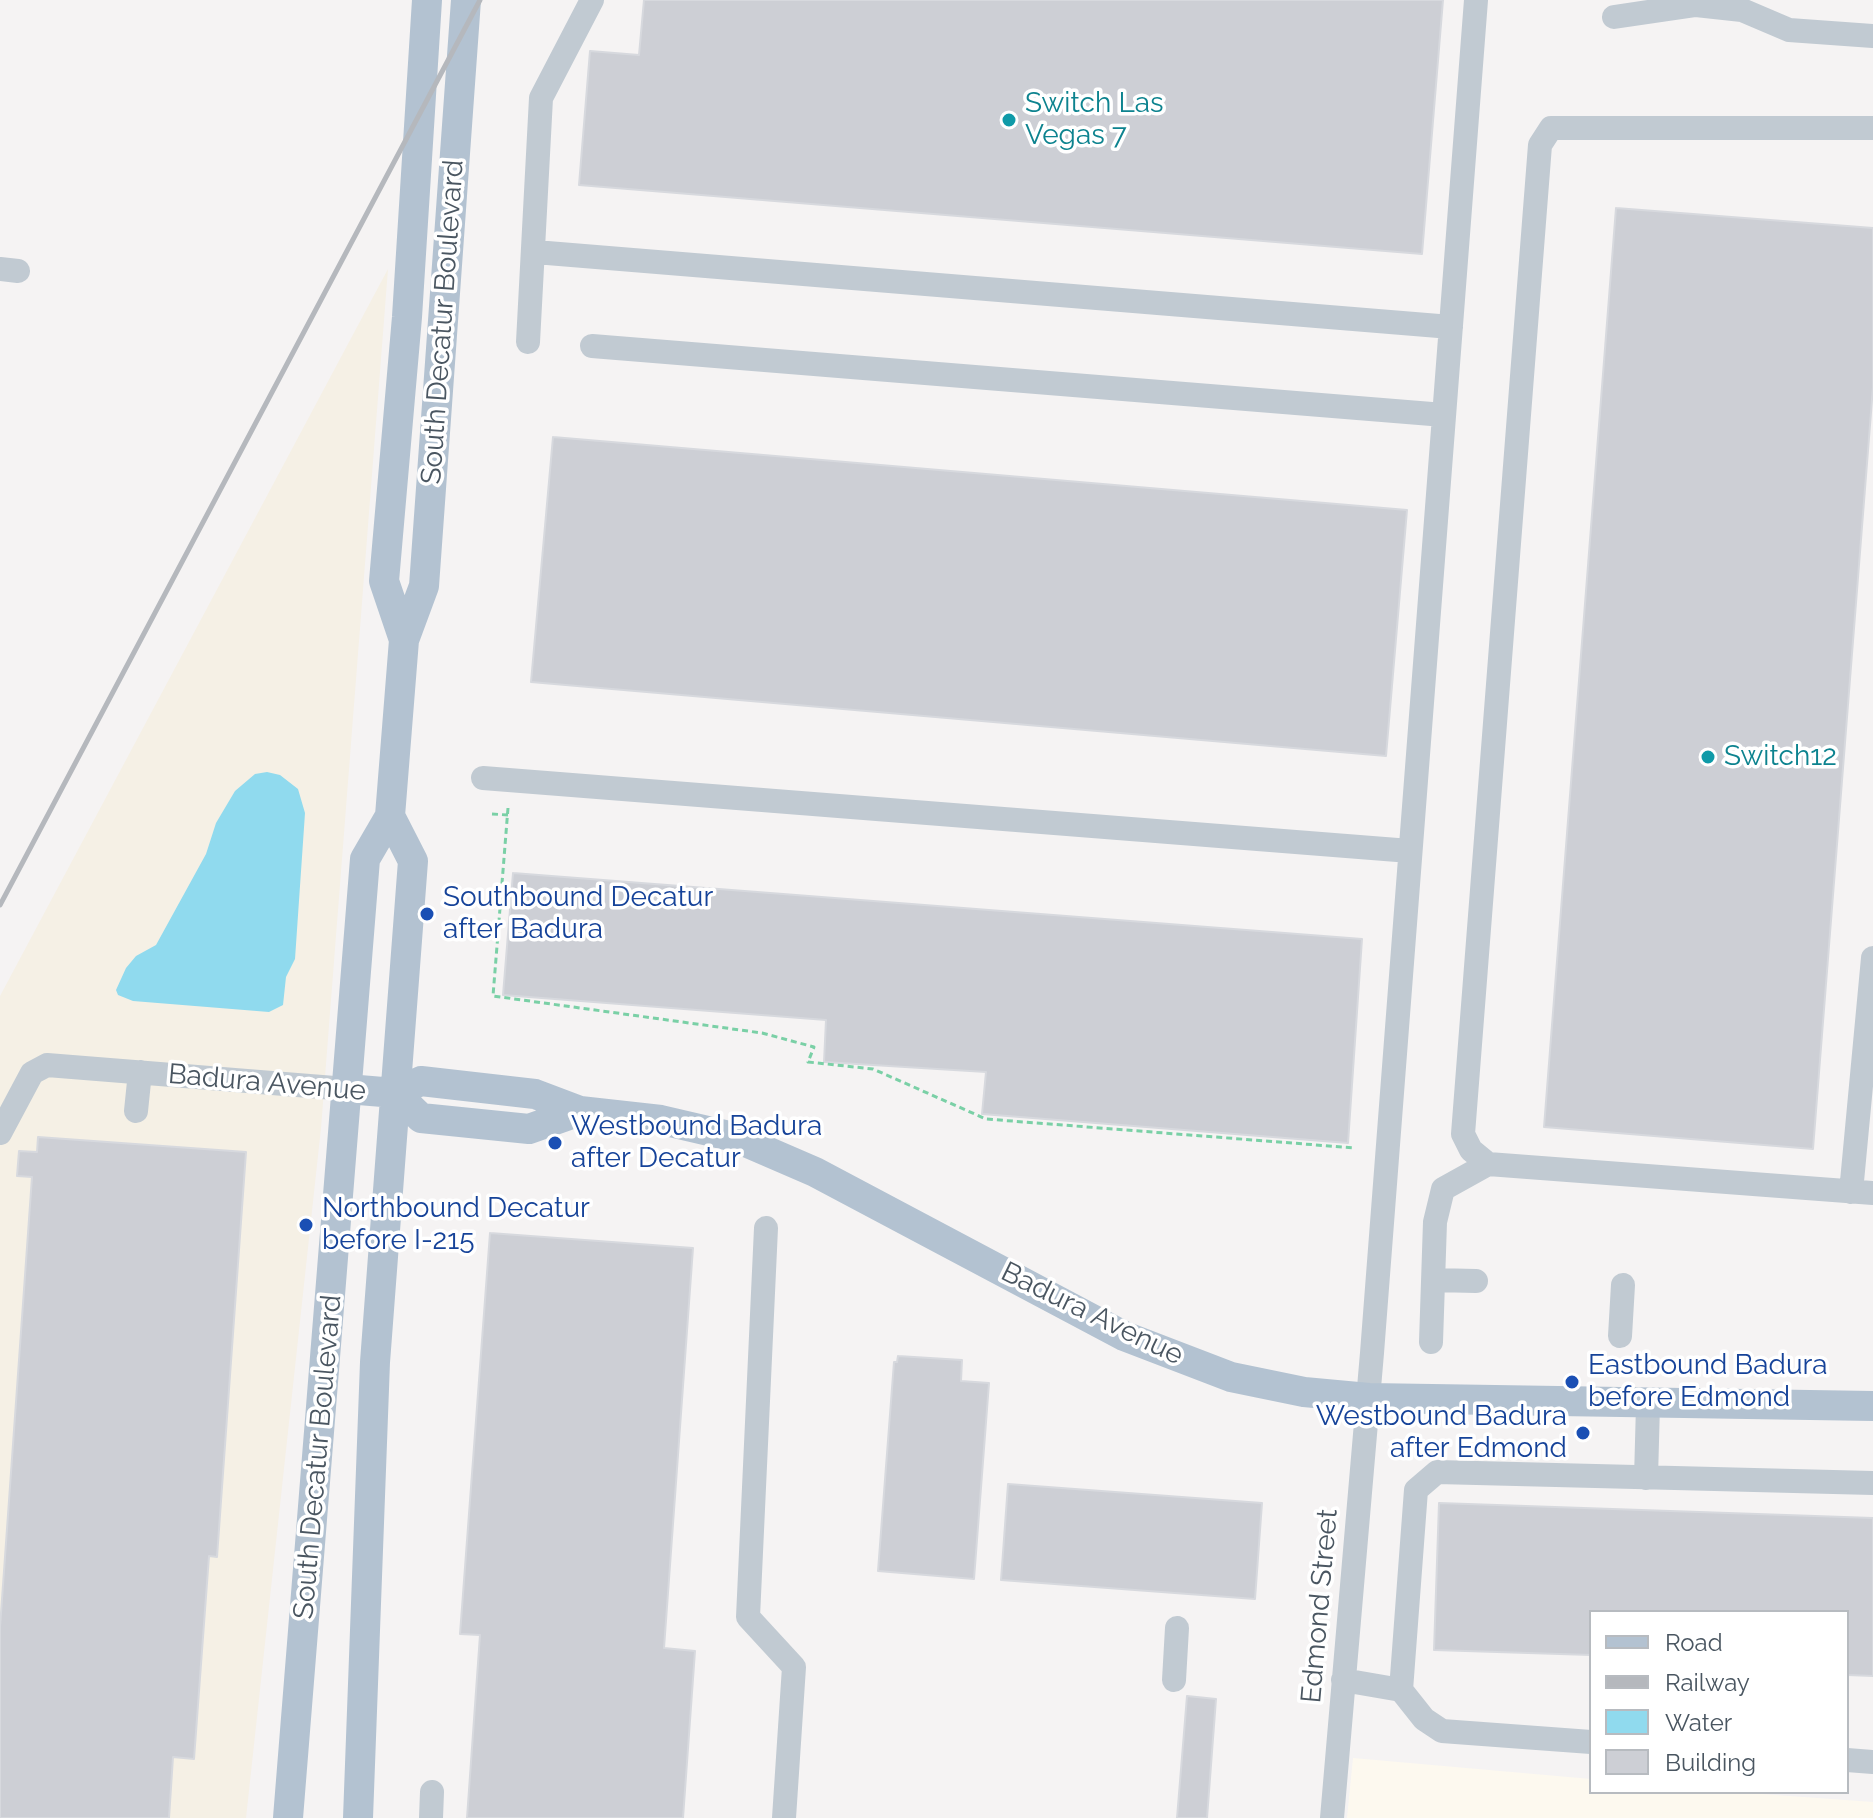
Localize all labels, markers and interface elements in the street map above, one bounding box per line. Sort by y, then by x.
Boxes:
place label: Switch Las Vegas 7 [1025,87,1163,153]
marker: Switch Las Vegas 7 [1000,111,1018,129]
street label: South Decatur Boulevard [415,159,471,485]
place label: Switch12 [1724,740,1837,774]
marker: Switch12 [1699,748,1717,766]
place label: Southbound Decatur after Badura [443,881,713,947]
marker: Southbound Decatur after Badura [418,905,436,923]
street label: Badura Avenue [167,1058,367,1108]
place label: Westbound Badura after Decatur [571,1110,822,1176]
marker: Westbound Badura after Decatur [546,1134,564,1152]
place label: Northbound Decatur before I-215 [322,1192,590,1258]
marker: Northbound Decatur before I-215 [297,1216,315,1234]
street label: Badura Avenue [995,1255,1189,1373]
street label: South Decatur Boulevard [287,1293,349,1621]
place label: Eastbound Badura before Edmond [1588,1349,1828,1415]
marker: Eastbound Badura before Edmond [1563,1373,1581,1391]
place label: Westbound Badura after Edmond [1316,1400,1567,1466]
marker: Westbound Badura after Edmond [1574,1424,1592,1442]
street label: Edmond Street [1295,1507,1345,1705]
legend [1589,1610,1849,1794]
text: Road [1665,1628,1723,1657]
text: Railway [1665,1668,1750,1697]
text: Water [1665,1708,1732,1737]
text: Building [1665,1748,1756,1777]

